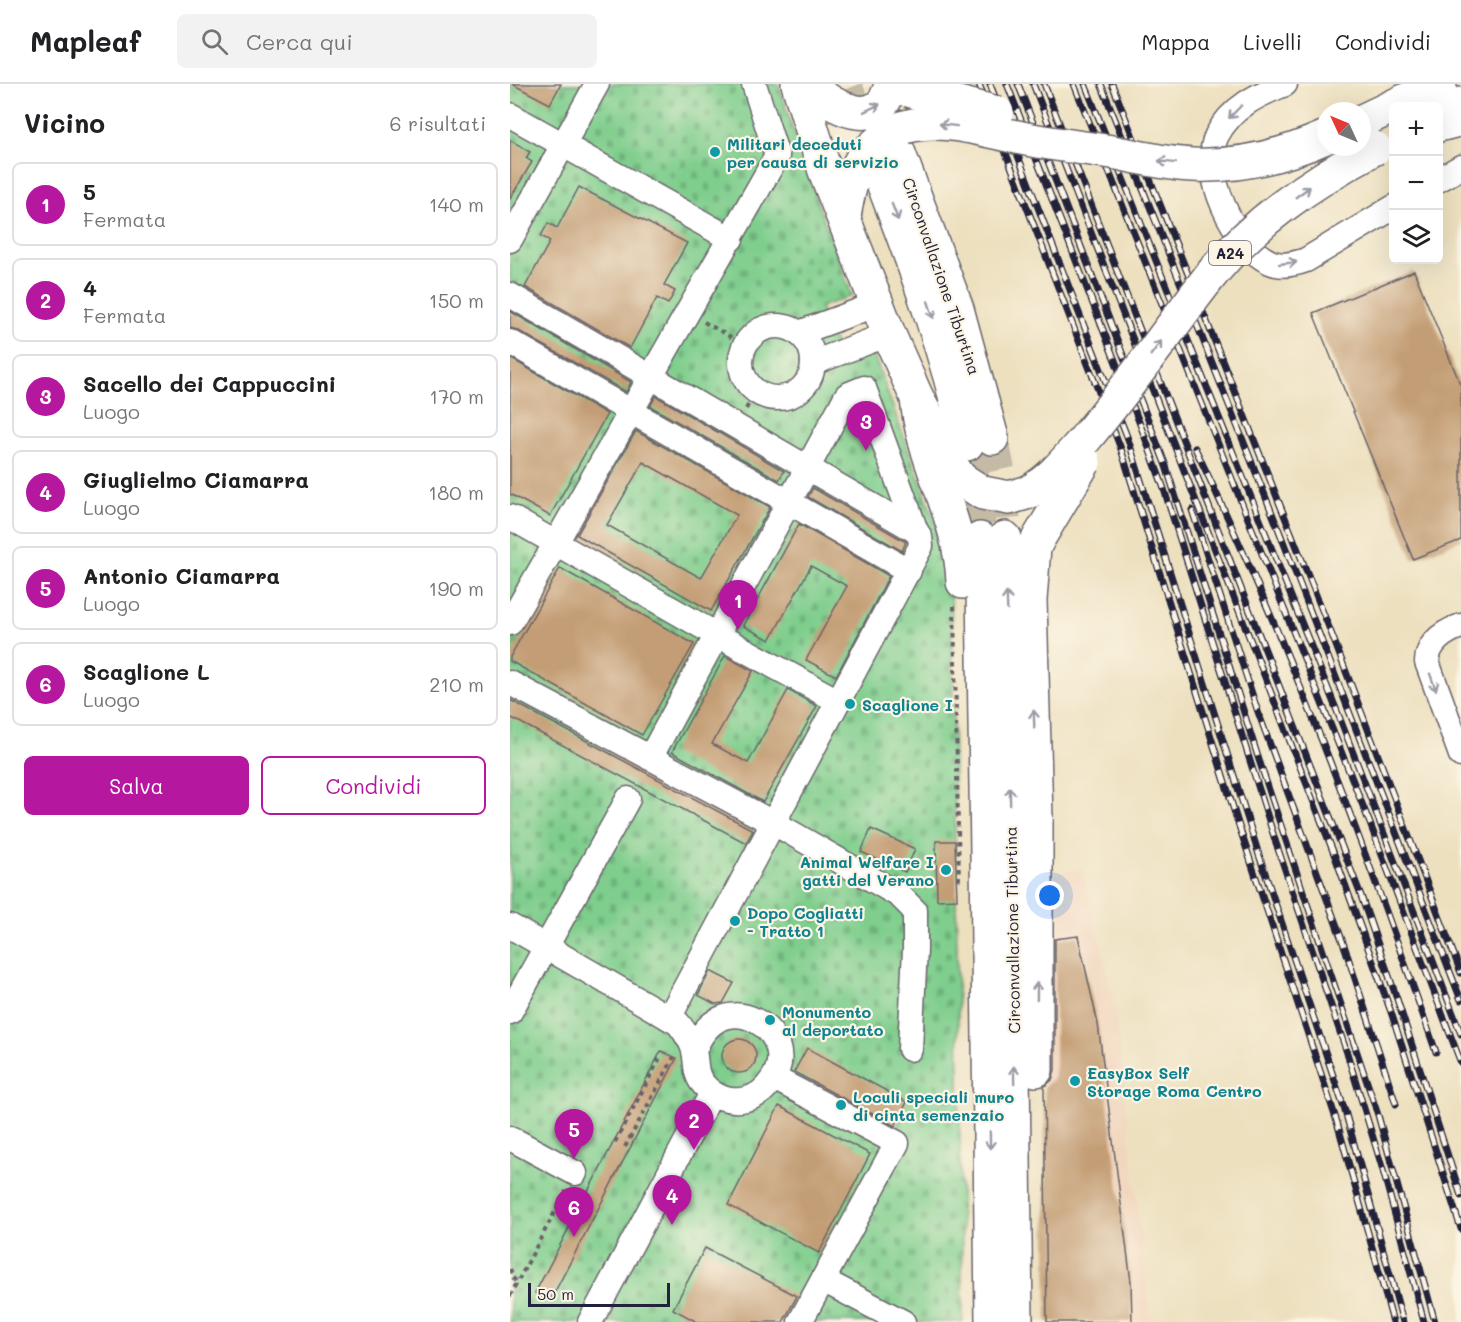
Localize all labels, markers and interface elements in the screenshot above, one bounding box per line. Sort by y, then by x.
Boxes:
search box [177,14,597,68]
text: Mapleaf [30,23,141,59]
icon: search [198,25,231,58]
text: Cerca qui [246,27,353,56]
text: Mappa [1142,28,1210,55]
text: Livelli [1243,28,1302,55]
text: Condividi [1335,28,1431,55]
one-way arrow [863,101,881,113]
north arrow [1317,102,1371,156]
map controls [1389,102,1443,264]
button: + [1389,102,1443,156]
one-way arrow [1228,105,1243,120]
text: Vicino [24,106,105,140]
text: 6 risultati [390,110,486,136]
one-way arrow [939,119,959,130]
place label: Militari deceduti per causa di servizio [727,133,899,172]
marker: Militari deceduti per causa di servizio [708,145,722,159]
button: − [1389,156,1443,210]
one-way arrow [1157,157,1177,168]
street label: Circonvallazione Tiburtina [898,175,986,377]
text: 5 [83,177,96,206]
one-way arrow [1294,186,1310,198]
text: 1 [41,191,50,217]
text: 140 m [429,191,484,217]
one-way arrow [890,203,901,221]
text: Fermata [83,206,166,232]
button: layers [1389,210,1443,264]
road number: A24 [1209,241,1251,265]
one-way arrow [1278,257,1297,268]
text: 4 [83,273,97,302]
text: 2 [40,287,51,313]
text: 150 m [429,287,484,313]
one-way arrow [926,300,937,319]
text: Fermata [83,302,166,328]
one-way arrow [1150,341,1162,357]
text: Sacello dei Cappuccini [83,369,336,398]
text: 3 [40,383,52,409]
text: 170 m [429,383,484,409]
text: Luogo [83,398,140,424]
pin: 3 [846,402,886,451]
text: Giuglielmo Ciamarra [83,465,309,494]
text: 4 [39,479,52,505]
text: 180 m [428,479,484,505]
text: Luogo [83,494,140,520]
text: Antonio Ciamarra [83,561,280,590]
text: 5 [40,575,51,601]
text: 190 m [429,575,484,601]
pin: 1 [718,580,758,630]
text: Luogo [83,590,140,616]
one-way arrow [1001,591,1013,611]
text: Scaglione L [83,657,210,686]
text: 6 [39,671,52,697]
text: 210 m [429,671,484,697]
one-way arrow [1428,672,1439,690]
text: Luogo [83,686,140,712]
place label: Scaglione I [862,694,953,715]
marker: Scaglione I [843,697,857,711]
one-way arrow [1028,709,1039,729]
button: Salva [24,756,249,815]
button: Condividi [261,756,486,815]
one-way arrow [1004,786,1016,806]
street label: Circonvallazione Tiburtina [1000,826,1024,1034]
place label: Animal Welfare I gatti del Verano [800,851,934,890]
marker: Animal Welfare I gatti del Verano [939,863,953,877]
your location [1035,881,1064,910]
place label: Dopo Cogliatti - Tratto 1 [747,902,864,941]
marker: Dopo Cogliatti - Tratto 1 [728,914,742,928]
one-way arrow [1031,981,1043,1001]
place label: Monumento al deportato [782,1001,884,1040]
marker: Monumento al deportato [763,1013,777,1027]
place label: EasyBox Self Storage Roma Centro [1087,1062,1262,1101]
one-way arrow [1008,1065,1020,1085]
marker: EasyBox Self Storage Roma Centro [1068,1074,1082,1088]
place label: Loculi speciali muro di cinta semenzaio [853,1086,1014,1125]
marker: Loculi speciali muro di cinta semenzaio [834,1098,848,1112]
pin: 2 [674,1100,714,1150]
pin: 5 [554,1110,594,1159]
one-way arrow [984,1129,996,1149]
pin: 4 [652,1176,692,1225]
pin: 6 [554,1188,594,1237]
scale bar [528,1280,670,1308]
text: 50 m [537,1283,574,1304]

